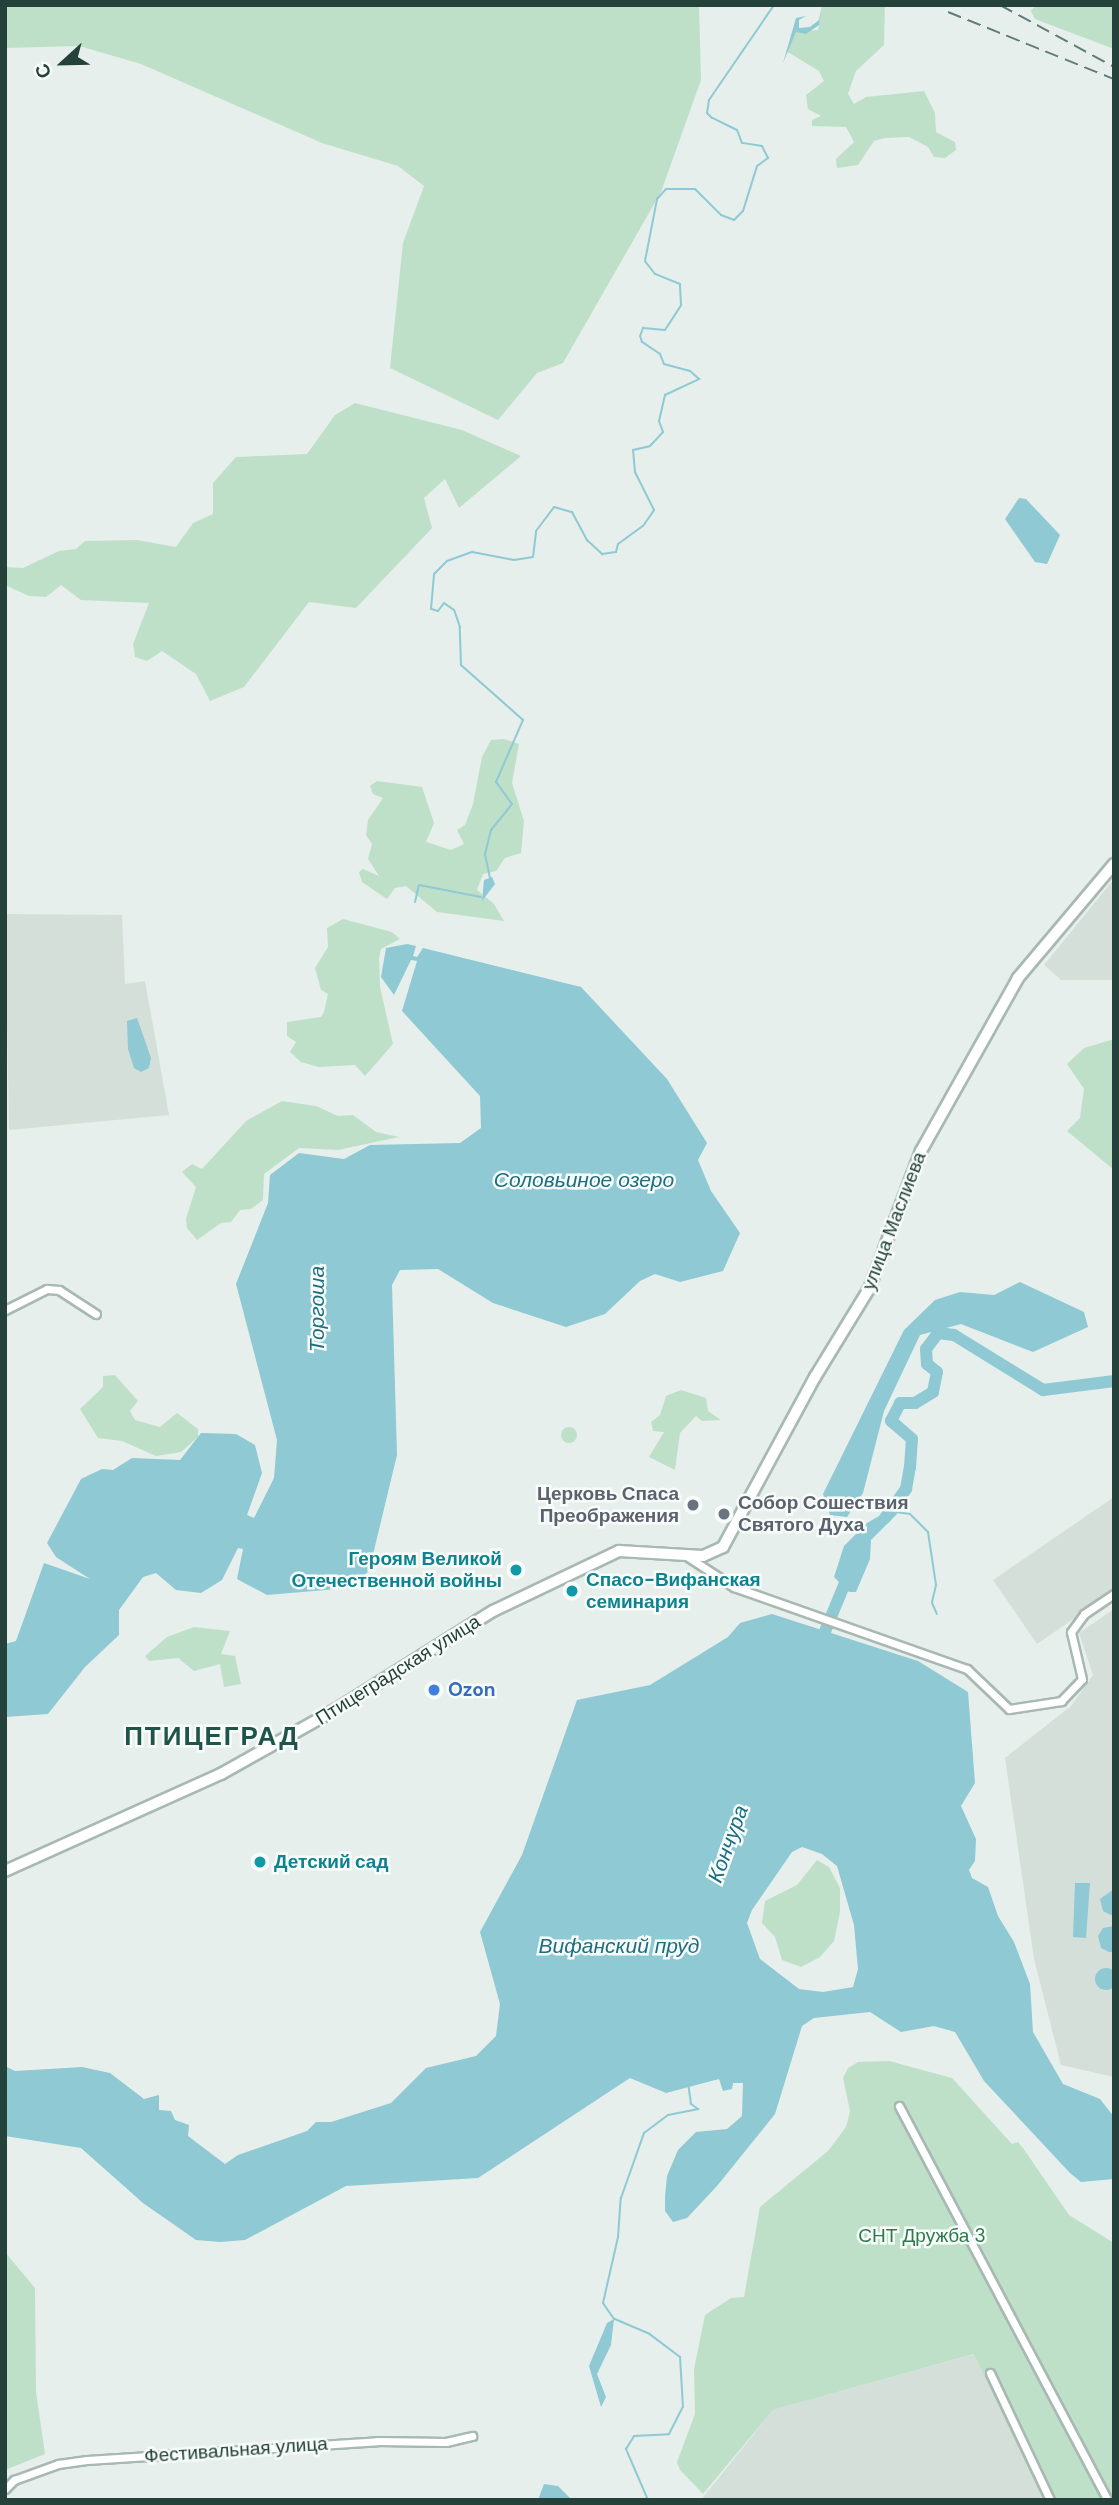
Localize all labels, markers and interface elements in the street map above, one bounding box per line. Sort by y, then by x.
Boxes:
north arrow [28,28,98,98]
text: С [29,60,57,82]
street label: улица Маслиева [857,1149,931,1293]
water label: Соловьиное озеро [494,1167,674,1193]
water label: Торгоша [304,1266,330,1352]
place label: Церковь Спаса Преображения [537,1483,679,1527]
place label: Собор Сошествия Святого Духа [738,1492,909,1536]
marker: Церковь Спаса Преображения [685,1497,701,1513]
marker: Собор Сошествия Святого Духа [716,1506,732,1522]
place label: Героям Великой Отечественной войны [291,1548,502,1592]
marker: Героям Великой Отечественной войны [508,1562,524,1578]
place label: Спасо-Вифанская семинария [586,1569,761,1613]
marker: Спасо-Вифанская семинария [564,1583,580,1599]
street label: Птицеградская улица [312,1610,484,1730]
place label: Ozon [448,1679,496,1701]
marker: Ozon [426,1682,442,1698]
district label: ПТИЦЕГРАД [125,1721,299,1753]
water label: Кончура [702,1802,754,1886]
place label: Детский сад [274,1851,388,1873]
marker: Детский сад [252,1854,268,1870]
water label: Вифанский пруд [539,1933,699,1959]
park label: СНТ Дружба 3 [858,2225,986,2247]
street label: Фестивальная улица [143,2432,329,2468]

